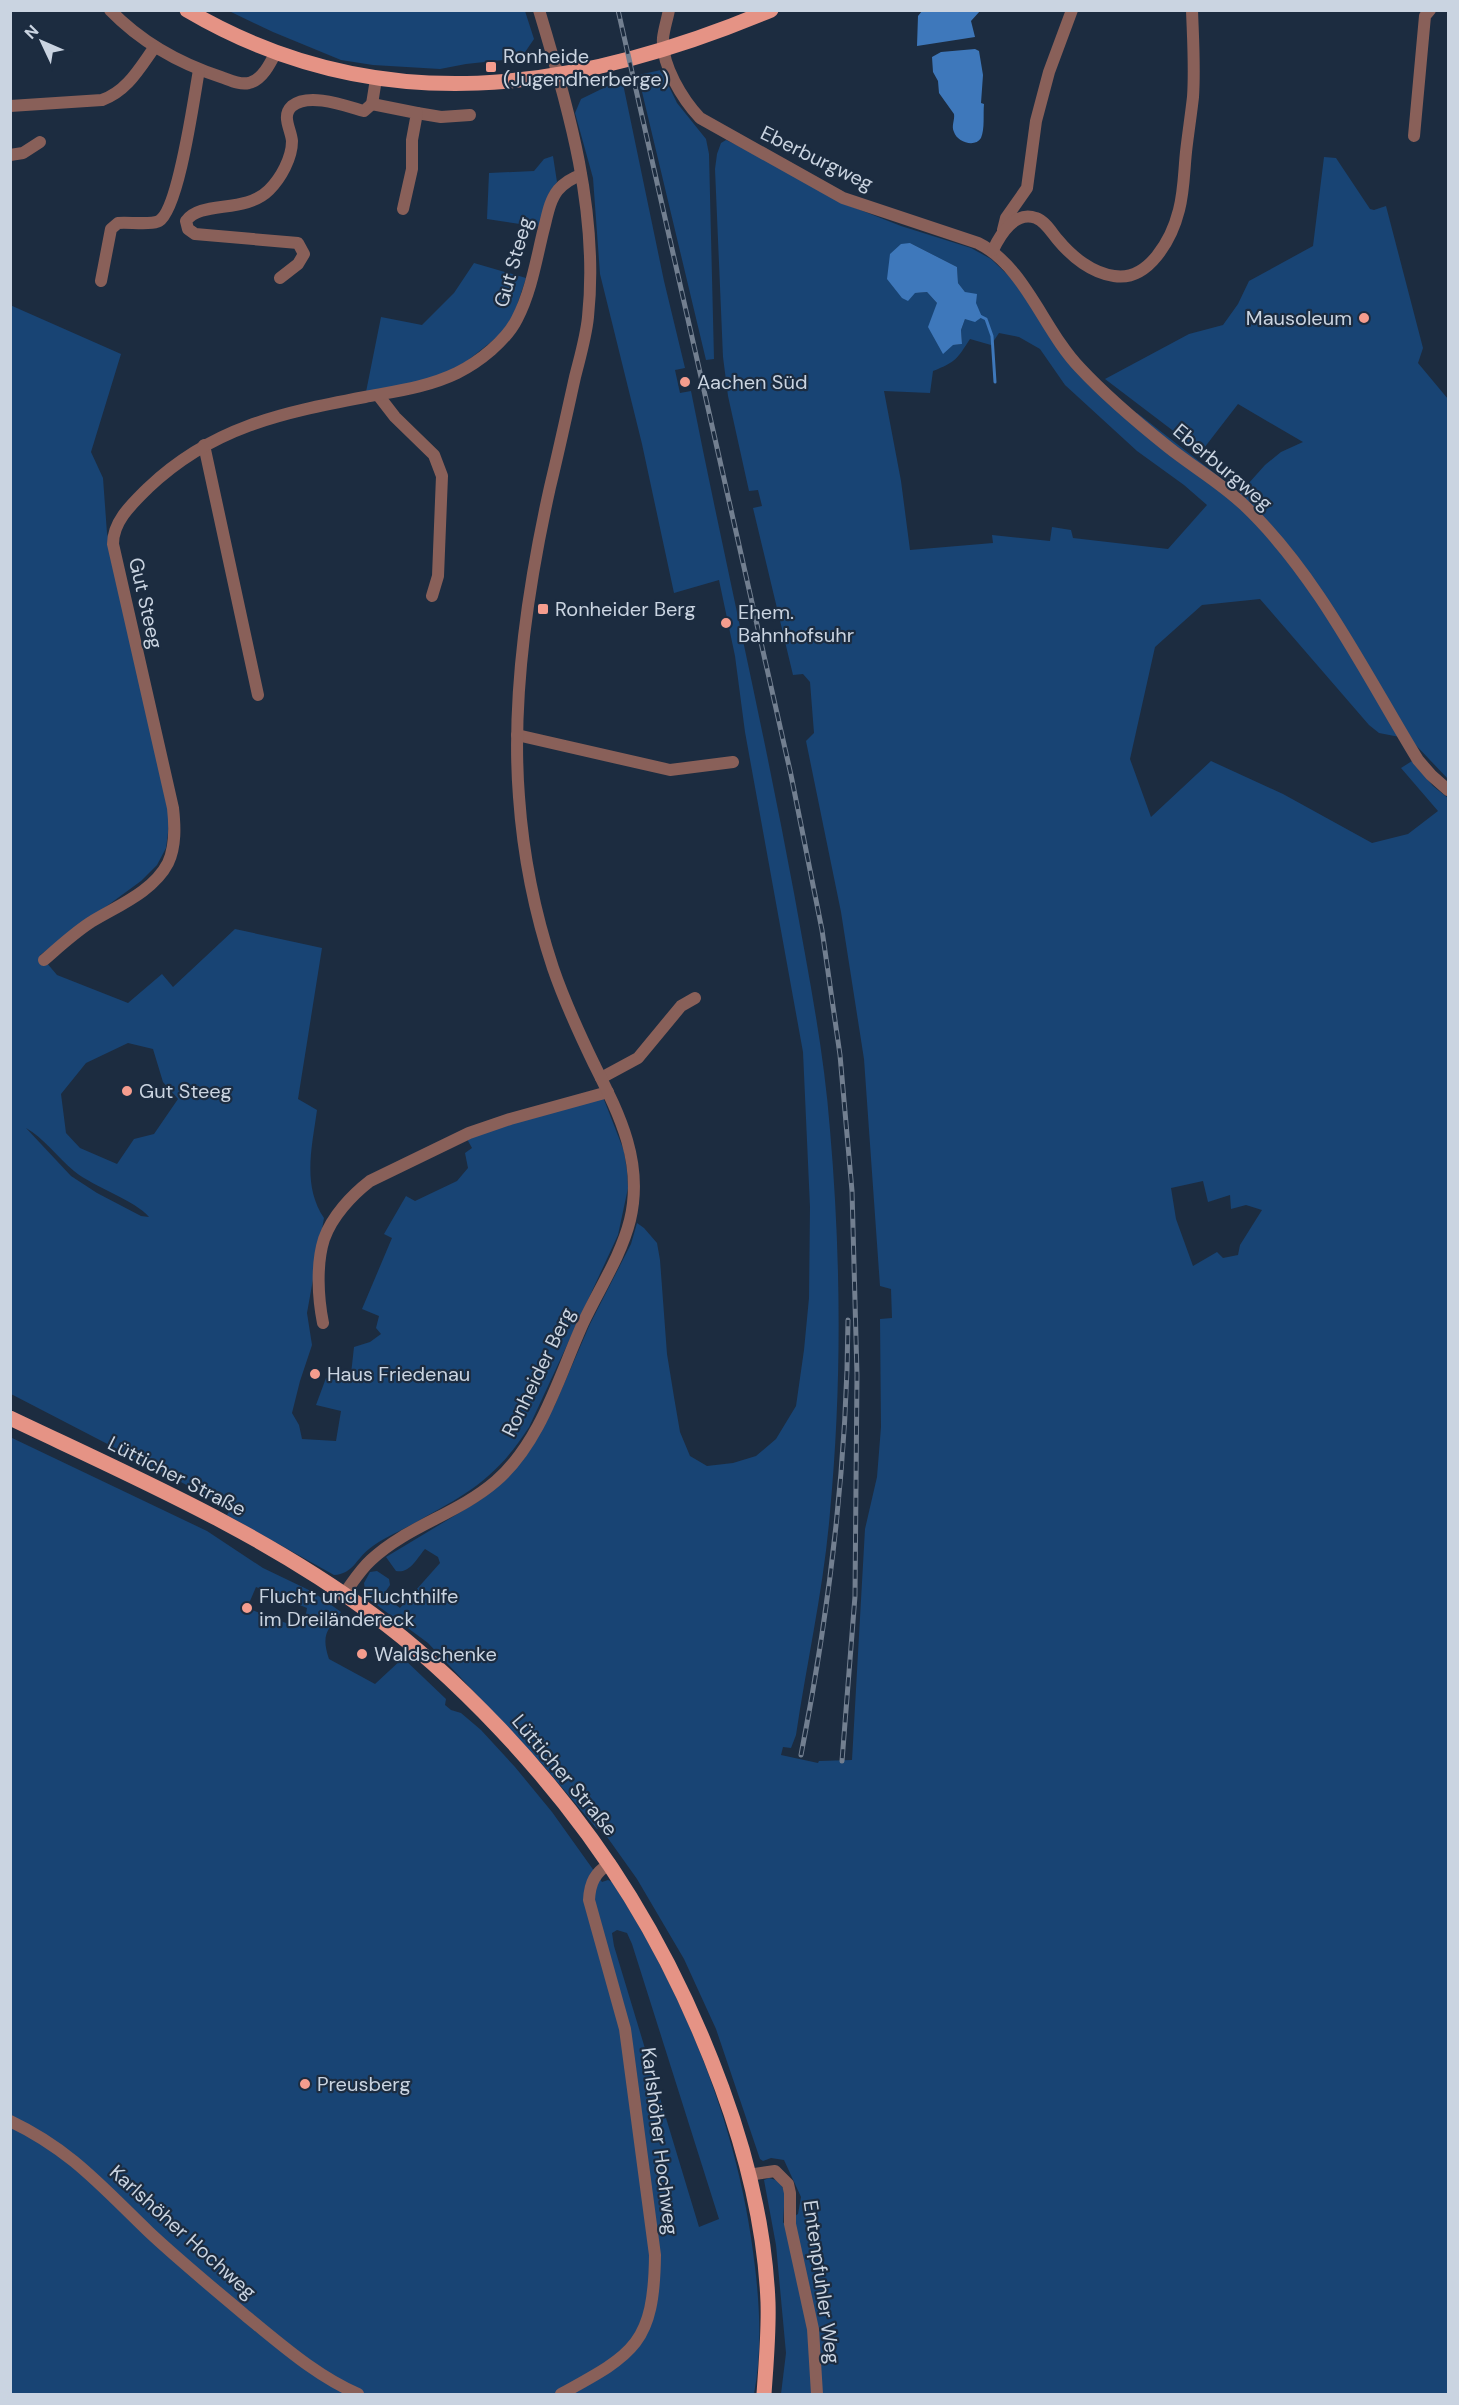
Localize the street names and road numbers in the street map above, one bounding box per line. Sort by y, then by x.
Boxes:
street label: Eberburgweg [756,120,878,196]
street label: Gut Steeg [488,214,538,310]
street label: Eberburgweg [1168,418,1278,516]
street label: Gut Steeg [123,555,169,651]
street label: Ronheider Berg [495,1303,581,1441]
street label: Lütticher Straße [104,1430,250,1522]
street label: Lütticher Straße [506,1709,624,1841]
street label: Karlshöher Hochweg [636,2046,684,2236]
street label: Karlshöher Hochweg [104,2159,262,2305]
street label: Entenpfuhler Weg [798,2199,846,2365]

